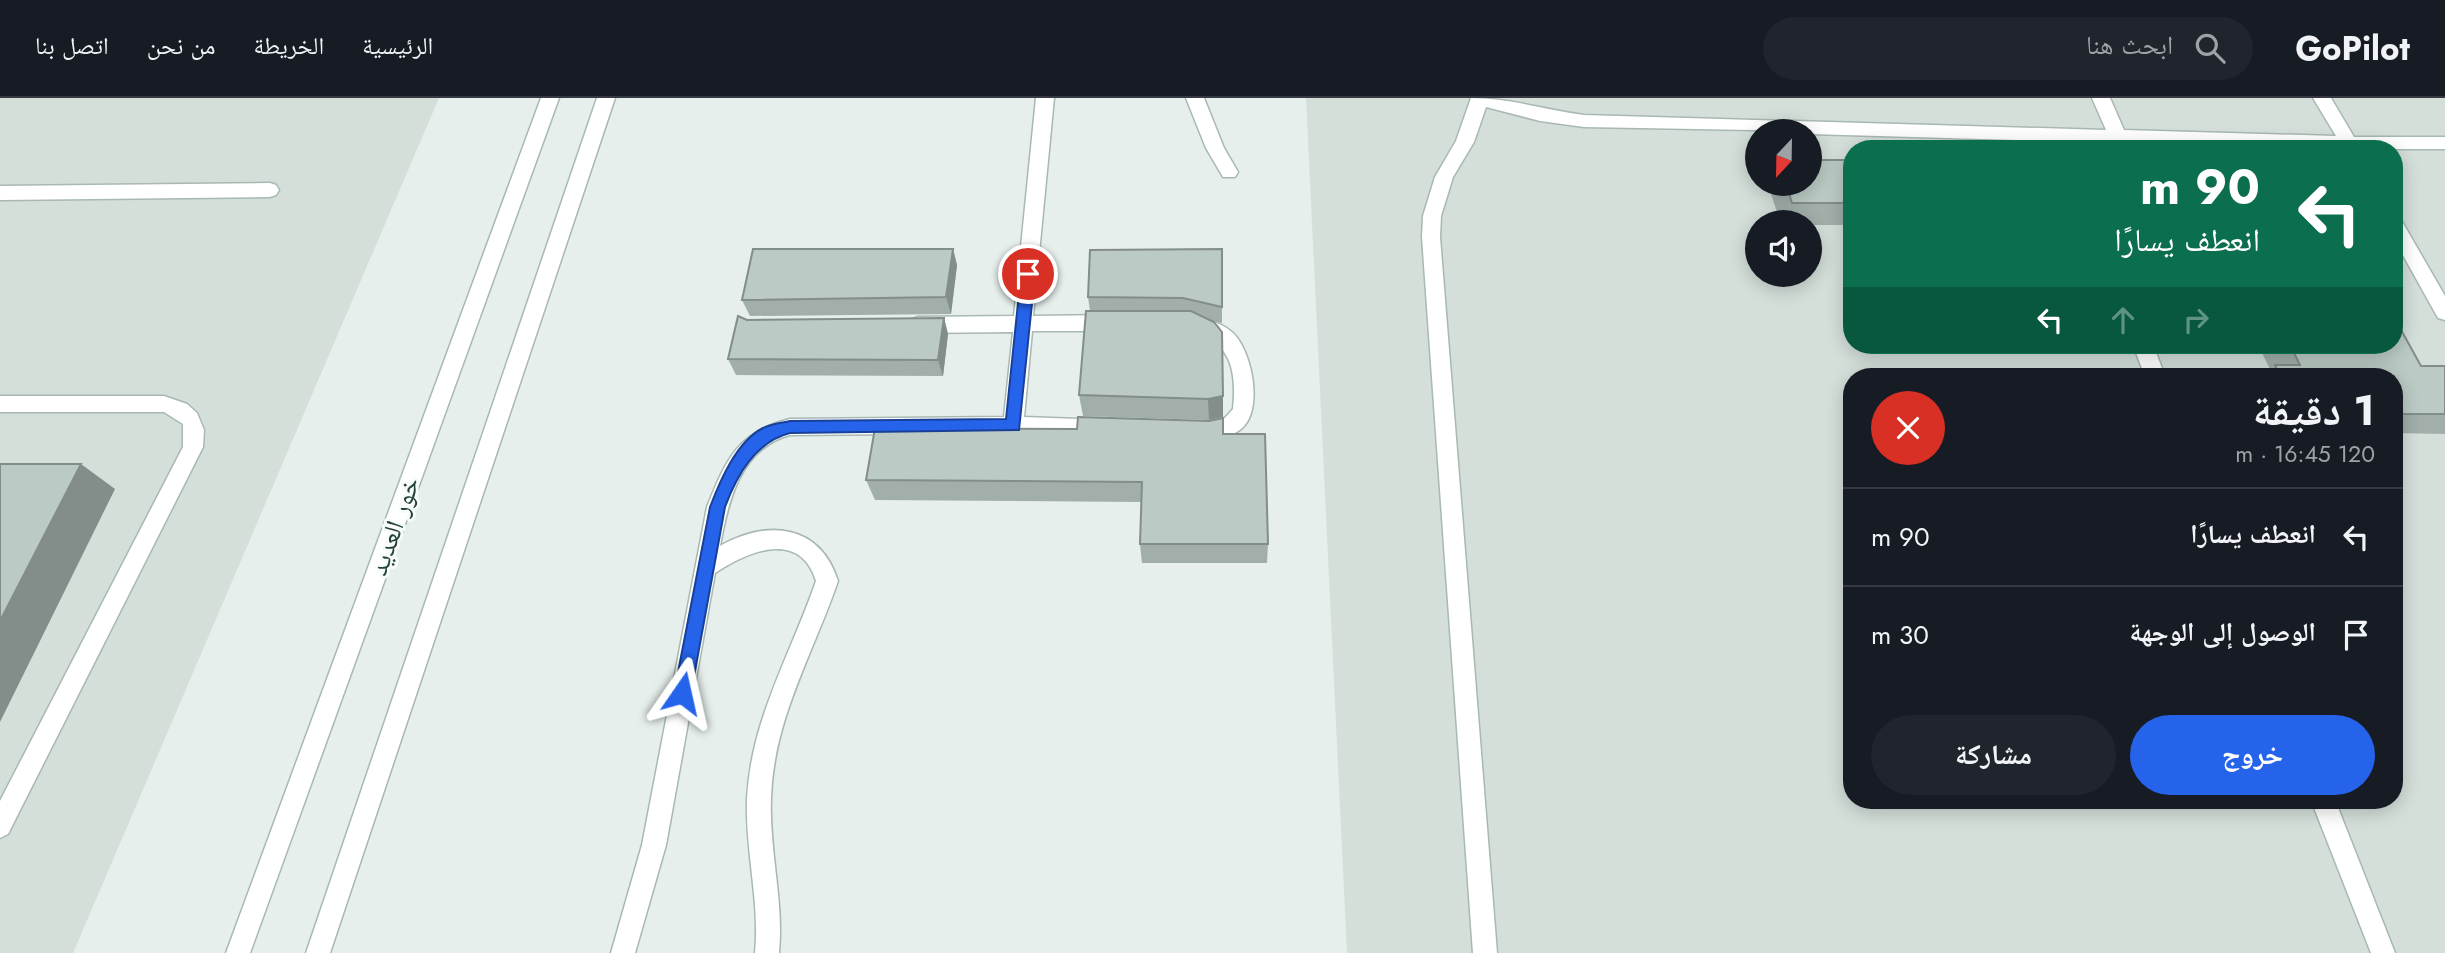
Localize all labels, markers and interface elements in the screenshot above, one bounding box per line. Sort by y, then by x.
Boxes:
search box [1763,17,2253,80]
text: GoPilot [2295,25,2410,72]
text: ابحث هنا [2086,26,2173,64]
text: اتصل بنا [35,28,109,63]
text: من نحن [147,28,216,63]
text: الخريطة [254,28,324,63]
text: الرئيسية [362,28,433,63]
icon: search [2191,29,2229,67]
north arrow [1745,119,1822,196]
map controls [1745,119,1822,287]
text: 90 m [2140,152,2260,222]
icon: left [2284,168,2375,259]
button: sound [1745,210,1822,287]
text: انعطف يسارًا [2114,217,2260,263]
pin [998,244,1058,304]
icon: arrive [1009,255,1047,293]
icon: left [2031,301,2069,339]
icon: ahead [2104,301,2142,339]
icon: right [2177,301,2215,339]
text: 1 دقيقة [2253,380,2375,441]
button: close [1871,391,1945,465]
text: 120 m · 16:45 [2235,437,2375,471]
street label: خور العديد [359,471,429,581]
text: انعطف يسارًا [2190,515,2316,553]
text: 90 m [1871,518,1930,556]
icon: left [2337,518,2375,556]
text: الوصول إلى الوجهة [2129,613,2316,651]
text: 30 m [1871,616,1929,654]
icon: arrive [2337,616,2375,654]
position arrow [645,656,719,730]
button: مشاركة [1871,715,2116,795]
button: خروج [2130,715,2375,795]

